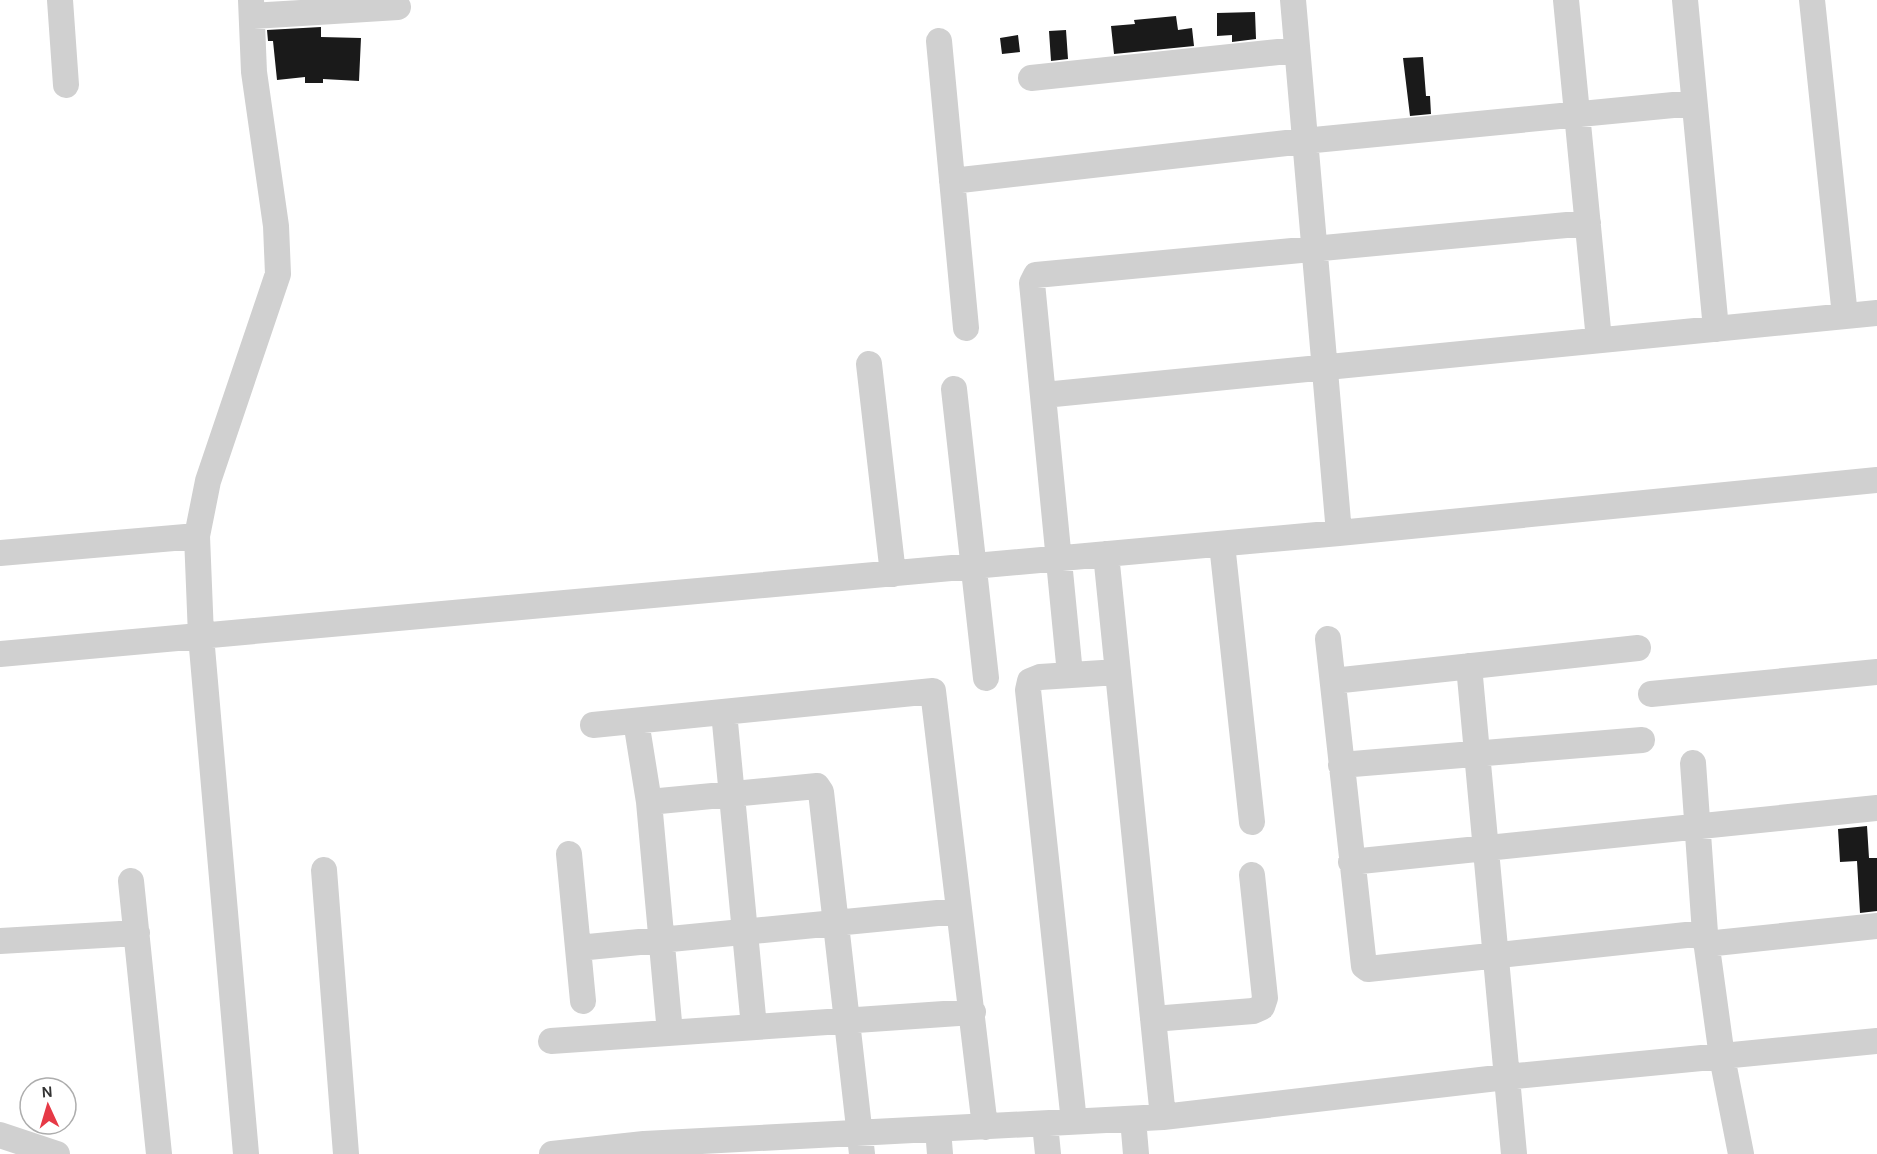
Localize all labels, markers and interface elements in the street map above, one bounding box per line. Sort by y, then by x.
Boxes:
north arrow [18,1076,78,1136]
text: N [41,1082,53,1101]

